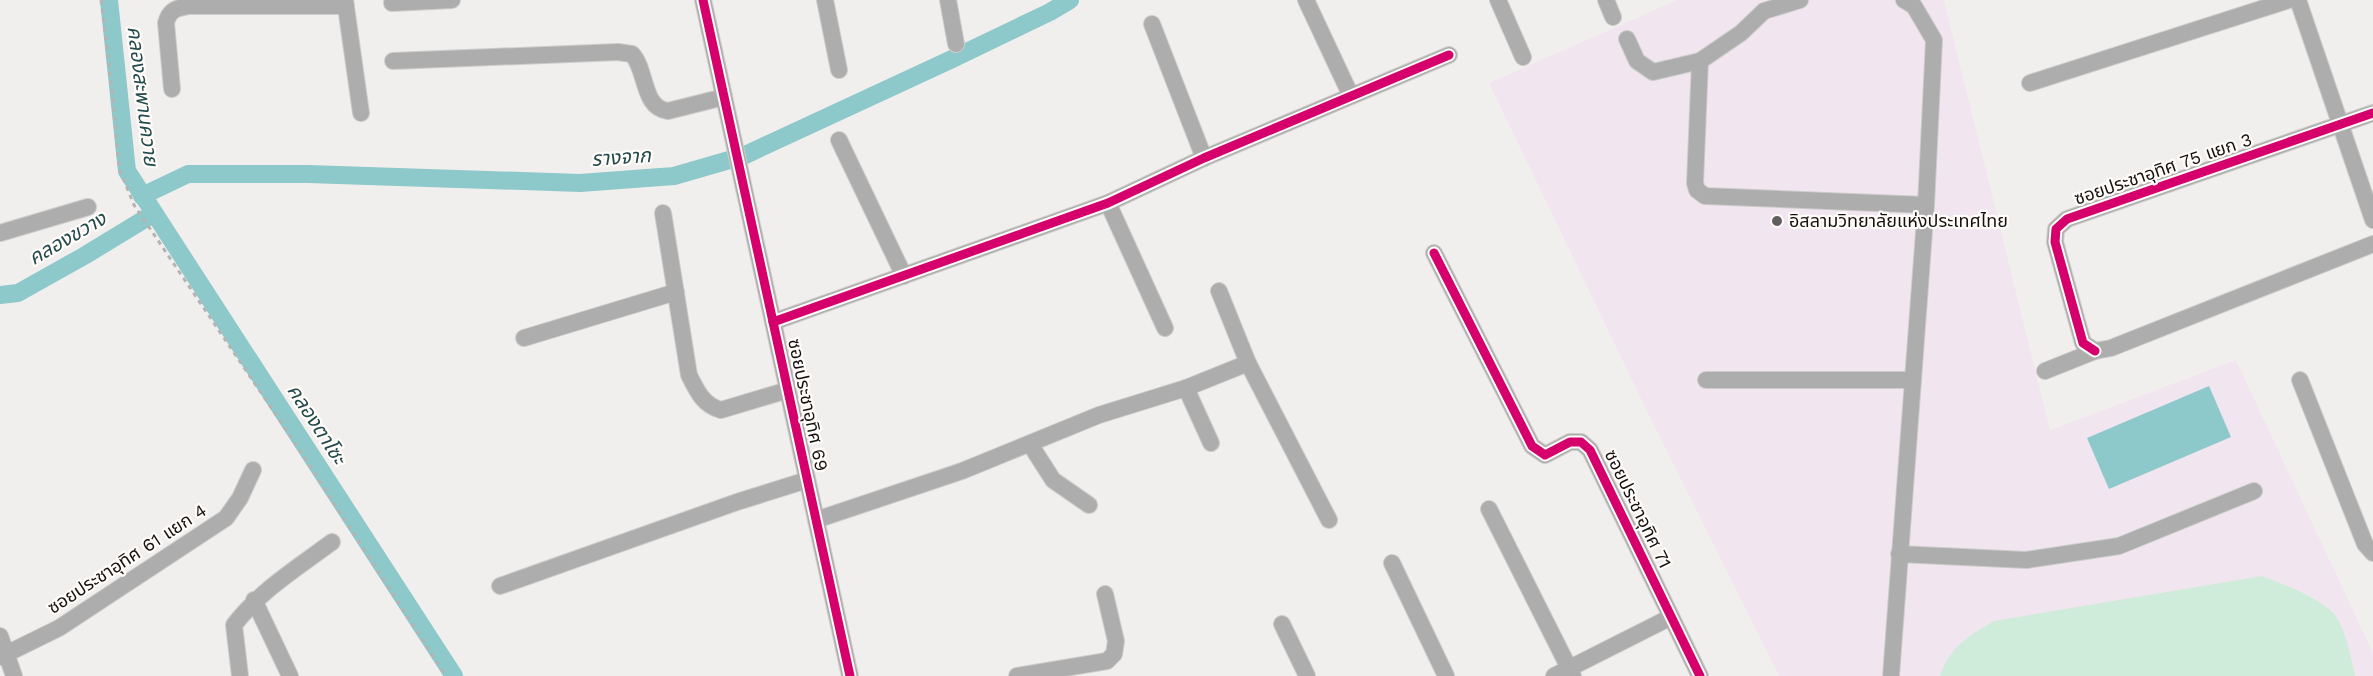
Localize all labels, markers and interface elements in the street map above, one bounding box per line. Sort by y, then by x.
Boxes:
water label: คลองสะพานควาย [123,25,164,169]
street label: ซอยประชาอุทิศ 75 แยก 3 [2071,128,2255,210]
water label: รางจาก [591,143,652,171]
water label: คลองขวาง [24,206,111,270]
place label: อิสลามวิทยาลัยแห่งประเทศไทย [1789,210,2008,231]
marker: อิสลามวิทยาลัยแห่งประเทศไทย [1770,214,1784,228]
street label: ซอยประชาอุทิศ 69 [783,337,833,473]
water label: คลองตาโซะ [282,379,353,470]
street label: ซอยประชาอุทิศ 71 [1600,446,1676,572]
street label: ซอยประชาอุทิศ 61 แยก 4 [43,499,211,619]

